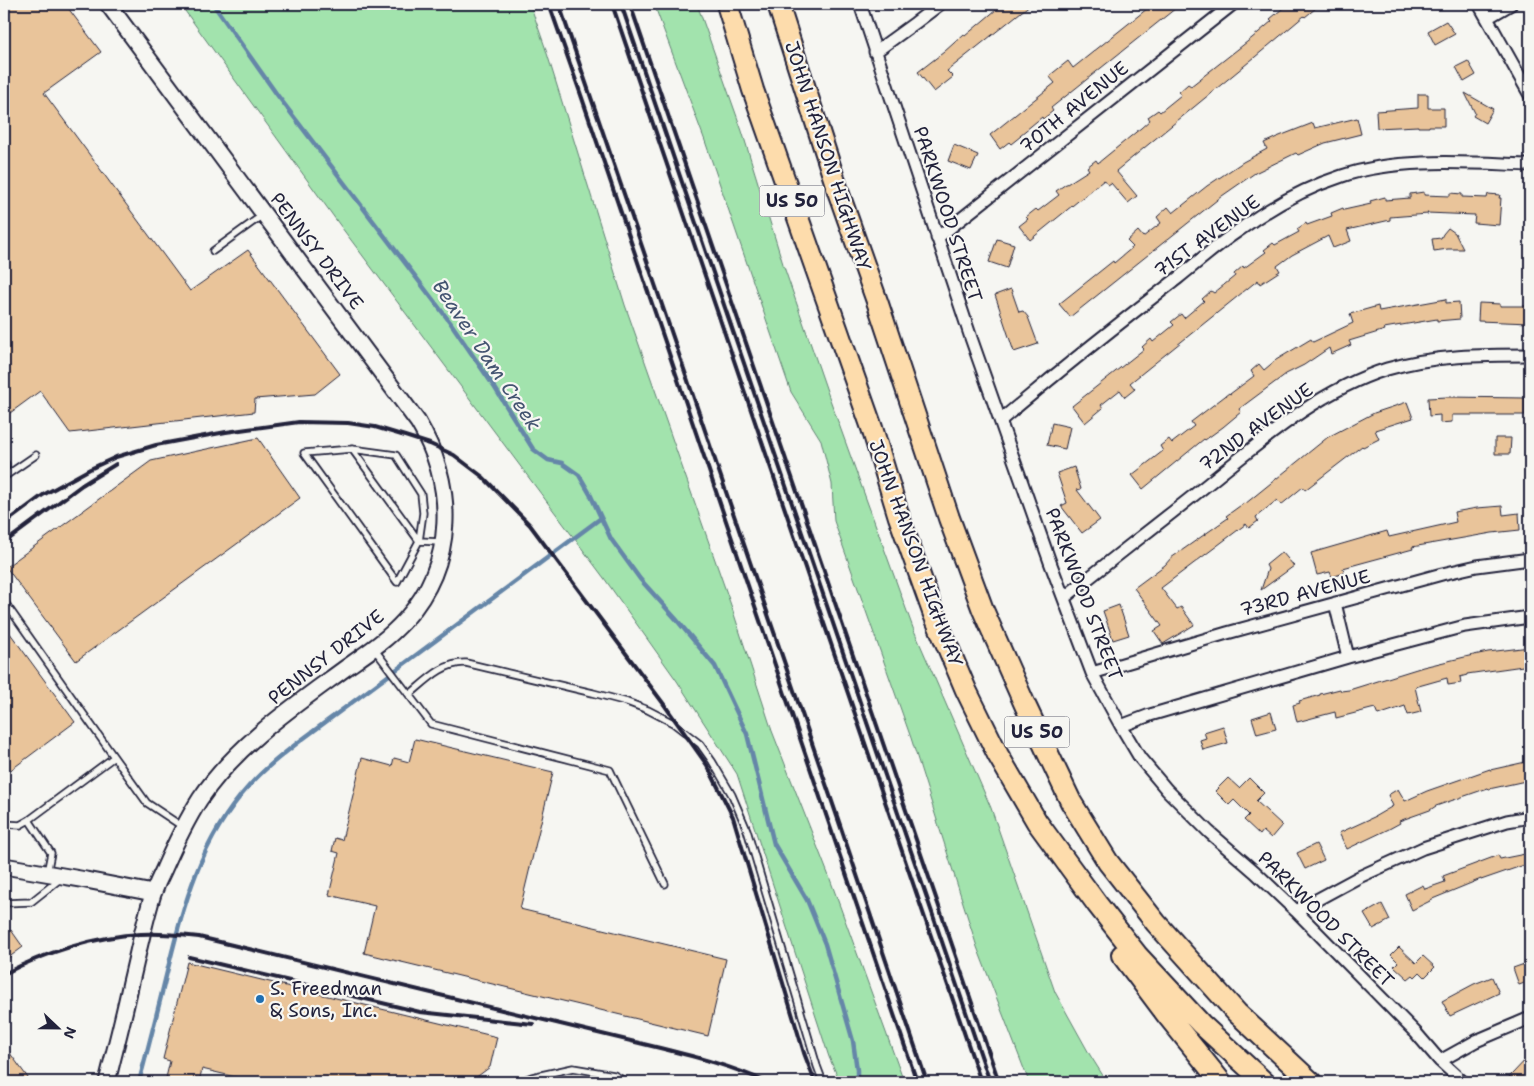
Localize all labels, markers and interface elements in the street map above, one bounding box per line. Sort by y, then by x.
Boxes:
street label: JOHN HANSON HIGHWAY [779,38,877,275]
street label: 70TH AVENUE [1014,55,1134,159]
street label: PARKWOOD STREET [908,123,988,305]
road number: US 50 [760,186,824,217]
street label: PENNSY DRIVE [265,187,369,315]
street label: 71ST AVENUE [1149,189,1265,283]
water label: Beaver Dam Creek [427,274,548,436]
street label: 72ND AVENUE [1194,377,1318,477]
street label: JOHN HANSON HIGHWAY [863,436,969,671]
street label: PARKWOOD STREET [1040,504,1129,684]
street label: 73RD AVENUE [1237,564,1373,622]
street label: PENNSY DRIVE [263,604,389,710]
road number: US 50 [1004,716,1070,748]
street label: PARKWOOD STREET [1252,845,1400,993]
place label: S. Freedman & Sons, Inc. [270,976,382,1023]
marker: S. Freedman & Sons, Inc. [254,993,266,1005]
north arrow [32,1004,82,1054]
text: N [60,1024,80,1041]

